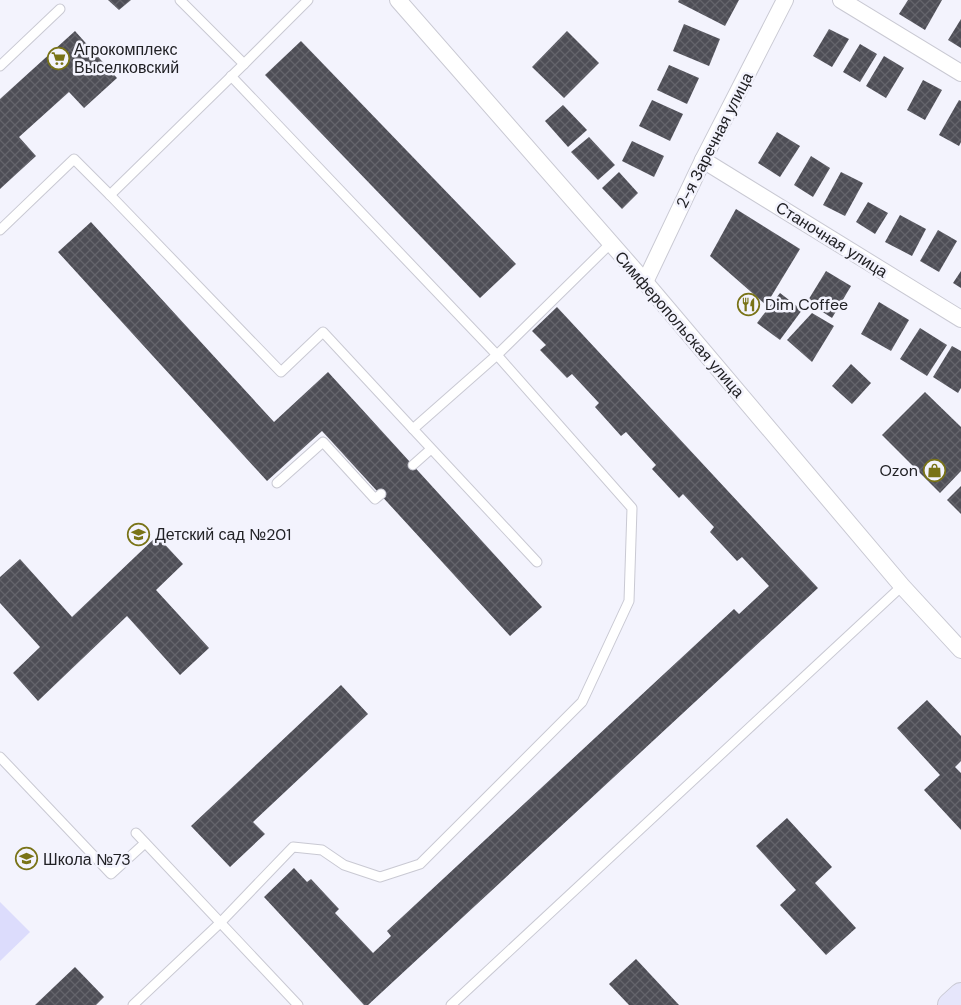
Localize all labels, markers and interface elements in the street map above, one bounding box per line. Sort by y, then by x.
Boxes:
place label: Агрокомплекс Выселковский [74,39,179,78]
supermarket icon: Агрокомплекс Выселковский [46,46,70,70]
street label: 2-я Заречная улица [671,69,758,212]
street label: Станочная улица [772,197,892,282]
street label: Симферопольская улица [610,247,749,402]
restaurant icon: Dim Coffee [737,292,761,316]
place label: Dim Coffee [765,294,848,315]
shop icon: Ozon [922,458,946,482]
place label: Ozon [880,460,918,481]
school or university icon: Детский сад №201 [127,522,151,546]
place label: Детский сад №201 [155,524,291,545]
school or university icon: Школа №73 [15,847,39,871]
place label: Школа №73 [43,849,131,870]

